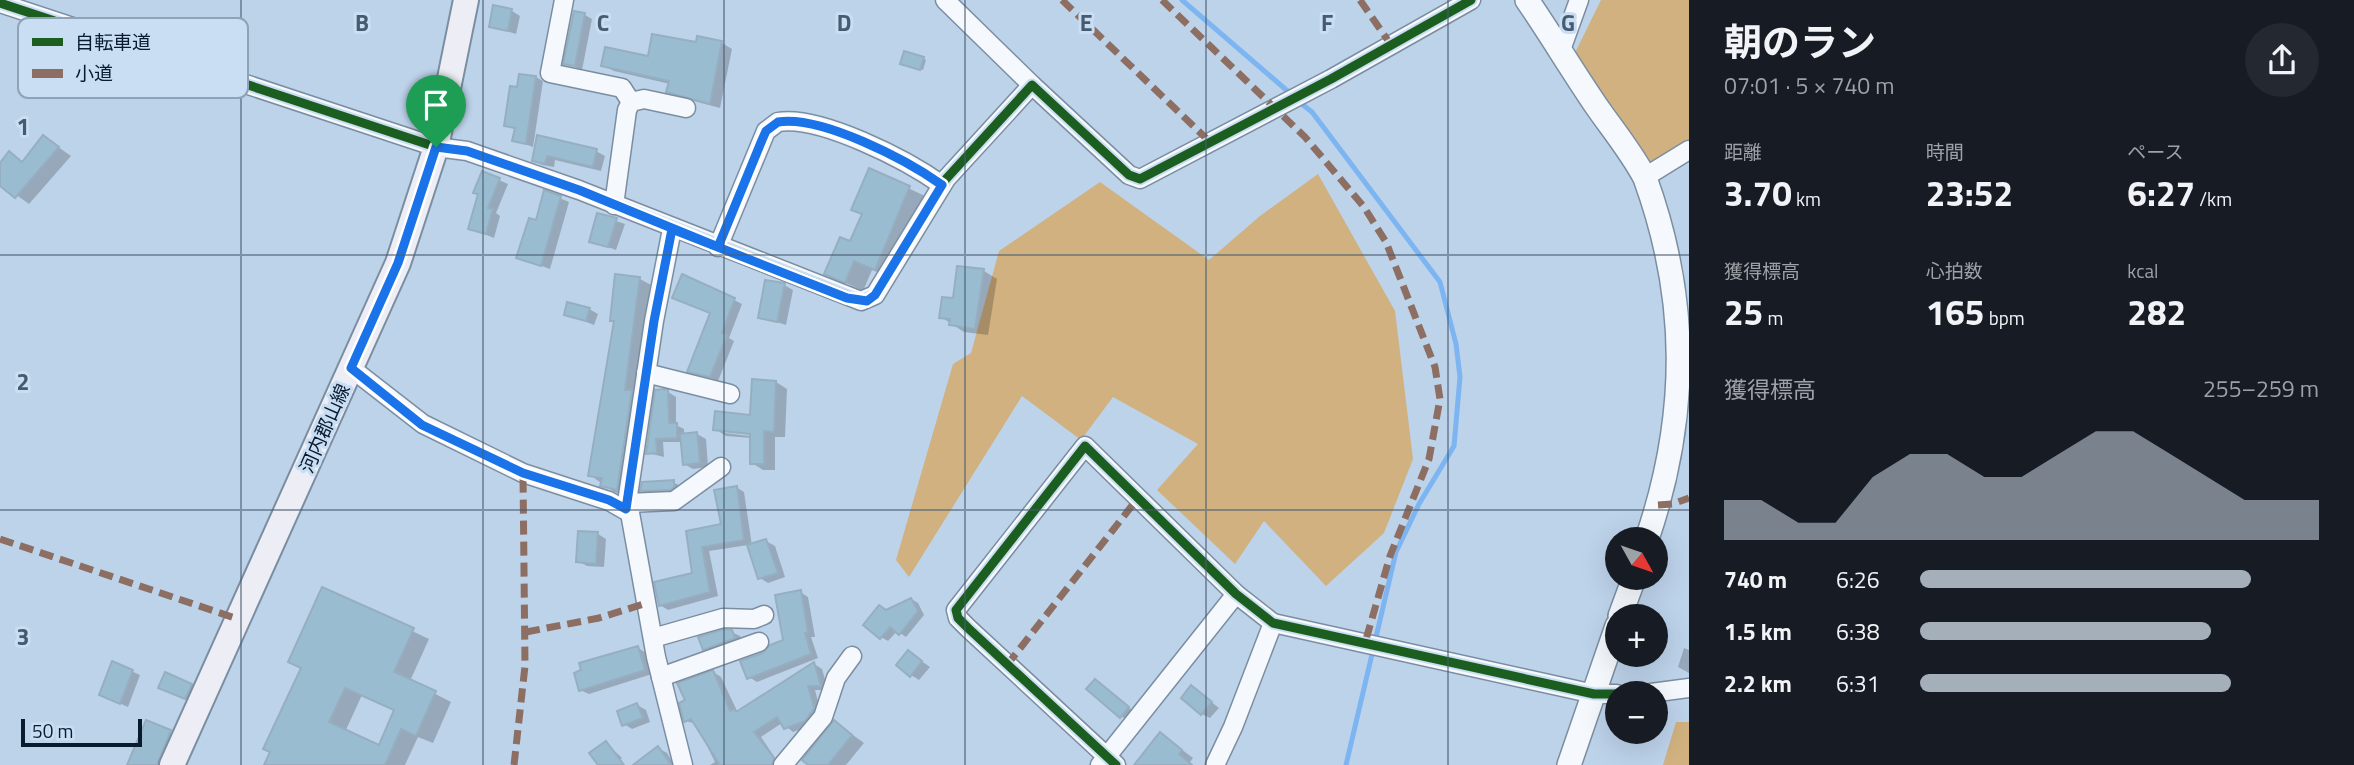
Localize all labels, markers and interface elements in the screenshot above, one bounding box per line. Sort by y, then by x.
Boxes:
text: B [355,5,369,40]
text: C [597,5,609,40]
text: D [837,5,851,40]
text: E [1080,5,1092,40]
text: F [1321,5,1333,40]
text: G [1561,5,1575,40]
text: 朝のラン [1724,13,1876,71]
legend [18,18,248,98]
button: share [2245,23,2319,97]
text: 自転車道 [75,27,151,56]
text: 小道 [75,58,113,87]
text: 07:01 · 5 × 740 m [1724,68,1894,103]
pin [406,75,466,147]
icon: arrive [417,86,455,124]
text: 1 [17,109,29,144]
text: 距離 [1724,137,1762,166]
text: 時間 [1926,137,1964,166]
text: ペース [2127,137,2183,166]
text: 3.70 [1724,166,1792,220]
text: 23:52 [1926,166,2013,220]
text: 6:27 [2127,166,2195,220]
text: km [1792,184,1821,213]
text: /km [2195,184,2232,213]
text: 獲得標高 [1724,256,1800,285]
text: 心拍数 [1926,256,1983,285]
text: kcal [2127,256,2158,285]
text: 25 [1724,285,1763,339]
text: 165 [1926,285,1984,339]
text: 282 [2127,285,2186,339]
text: m [1763,303,1783,332]
text: bpm [1984,303,2025,332]
text: 2 [17,364,29,399]
text: 255–259 m [2203,371,2319,406]
text: 獲得標高 [1724,372,1816,407]
street label: 河内郡山線 [291,379,357,477]
north arrow [1605,527,1668,590]
map controls [1605,527,1668,744]
text: 740 m [1724,562,1787,597]
text: 6:26 [1836,562,1880,597]
button: + [1605,604,1668,667]
text: 1.5 km [1724,614,1792,649]
text: 6:38 [1836,614,1880,649]
text: 3 [17,619,29,654]
text: 2.2 km [1724,666,1792,701]
text: 6:31 [1836,666,1880,701]
button: − [1605,681,1668,744]
scale bar [21,716,142,748]
text: 50 m [32,716,73,745]

